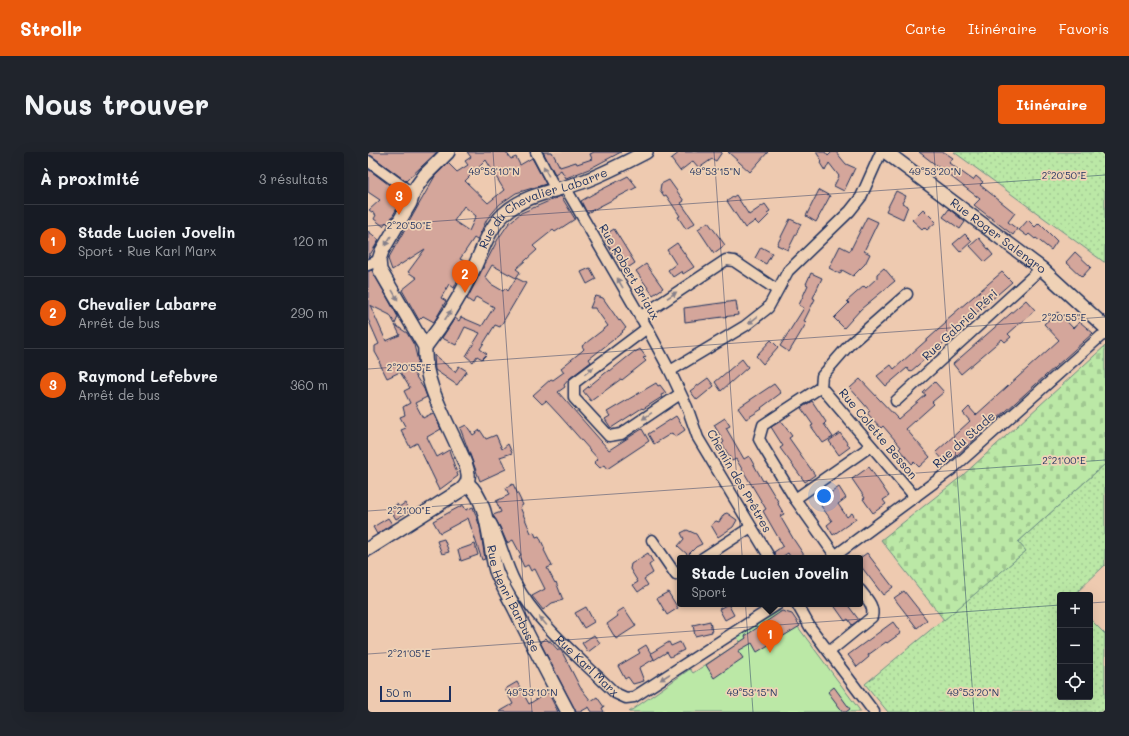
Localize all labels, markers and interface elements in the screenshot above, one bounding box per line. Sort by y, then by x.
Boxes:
text: Strollr [20,16,82,41]
text: Carte [905,19,946,38]
text: Itinéraire [968,19,1037,38]
text: Favoris [1059,19,1109,38]
button: Itinéraire [998,85,1105,124]
text: Nous trouver [24,86,209,122]
text: 49°53'10"N [468,164,520,178]
street label: Rue du Chevalier Labarre [474,164,610,251]
text: 49°53'15"N [690,164,740,178]
text: 49°53'20"N [909,164,961,178]
one-way arrow [543,165,550,177]
text: À proximité [40,167,139,189]
text: 2°20'50"E [1042,168,1087,182]
text: 3 résultats [259,170,328,187]
pin: 3 [386,182,412,215]
street label: Rue Roger Salengro [947,194,1050,276]
text: 2°20'50"E [387,218,432,232]
street label: Rue Robert Briaux [596,221,664,322]
text: Stade Lucien Jovelin [78,222,235,242]
text: 1 [50,232,56,249]
text: 120 m [292,232,328,249]
one-way arrow [384,236,392,246]
text: Sport · Rue Karl Marx [78,242,216,259]
pin: 2 [452,260,478,293]
one-way arrow [617,277,624,289]
street label: Rue Gabriel Péri [918,285,1001,364]
one-way arrow [392,289,398,301]
one-way arrow [667,291,678,299]
text: Chevalier Labarre [78,294,217,314]
text: 2 [49,304,57,321]
text: 290 m [291,304,328,321]
one-way arrow [444,310,452,320]
text: 2°20'55"E [1042,310,1086,324]
text: Arrêt de bus [78,314,160,331]
one-way arrow [747,316,758,324]
text: 2°20'55"E [387,360,431,374]
text: Raymond Lefebvre [78,366,218,386]
one-way arrow [584,367,595,376]
text: 3 [49,376,57,393]
text: 360 m [290,376,328,393]
street label: Rue Colette Besson [836,385,921,482]
text: Arrêt de bus [78,386,160,403]
street label: Rue du Stade [929,408,998,471]
one-way arrow [642,412,653,420]
street label: Chemin des Prêtres [704,426,776,535]
text: 2°21'00"E [1042,453,1086,467]
your location [814,486,834,506]
text: 2°21'00"E [387,503,431,517]
street label: Rue Henri Barbusse [484,544,544,654]
popup [677,555,863,607]
text: Stade Lucien Jovelin [691,563,849,583]
text: Sport [691,583,727,600]
map controls [1057,592,1093,700]
button: + [1057,592,1093,628]
one-way arrow [539,616,548,626]
pin: 1 [757,620,783,653]
button: − [1057,628,1093,664]
street label: Rue Karl Marx [552,631,623,700]
text: 2°21'05"E [388,646,431,660]
button: locate [1057,664,1093,700]
one-way arrow [659,673,671,680]
scale bar [380,684,451,703]
text: 50 m [386,685,412,700]
text: 49°53'10"N [506,685,558,699]
text: 49°53'15"N [727,685,777,699]
text: 49°53'20"N [947,685,999,699]

